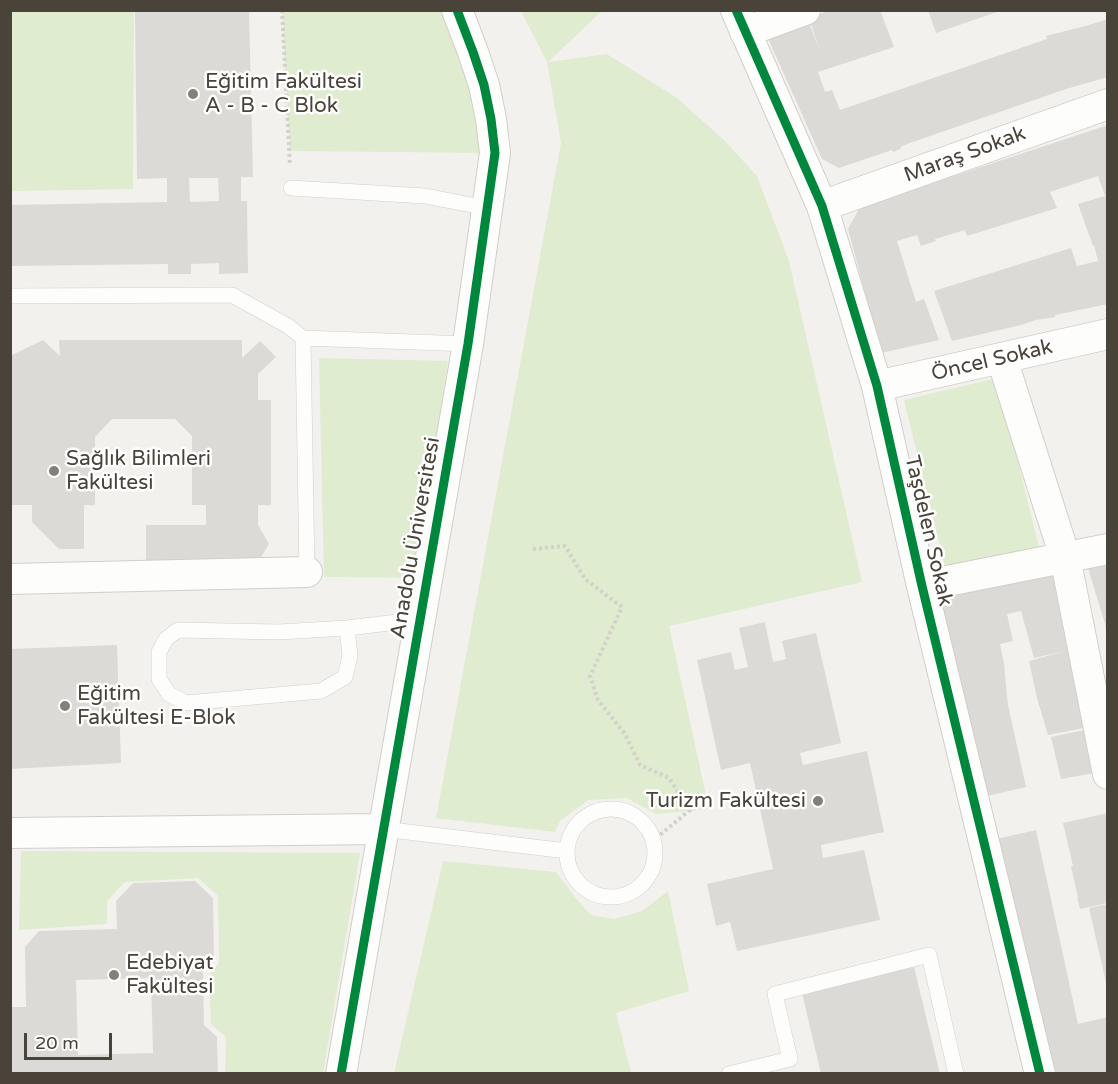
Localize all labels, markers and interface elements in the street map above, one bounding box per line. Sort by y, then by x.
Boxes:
place label: Eğitim Fakültesi A - B - C Blok [205,69,362,119]
marker: Eğitim Fakültesi A - B - C Blok [186,87,200,101]
street label: Maraş Sokak [901,121,1029,189]
street label: Öncel Sokak [929,335,1055,387]
street label: Anadolu Üniversitesi [386,435,446,641]
place label: Sağlık Bilimleri Fakültesi [66,446,211,496]
street label: Taşdelen Sokak [898,453,958,609]
marker: Sağlık Bilimleri Fakültesi [47,464,61,478]
place label: Eğitim Fakültesi E-Blok [77,681,236,731]
marker: Eğitim Fakültesi E-Blok [58,699,72,713]
place label: Turizm Fakültesi [646,788,806,814]
marker: Turizm Fakültesi [811,794,825,808]
place label: Edebiyat Fakültesi [126,950,214,1000]
marker: Edebiyat Fakültesi [107,968,121,982]
scale bar [27,1021,116,1059]
text: 20 m [35,1032,79,1054]

